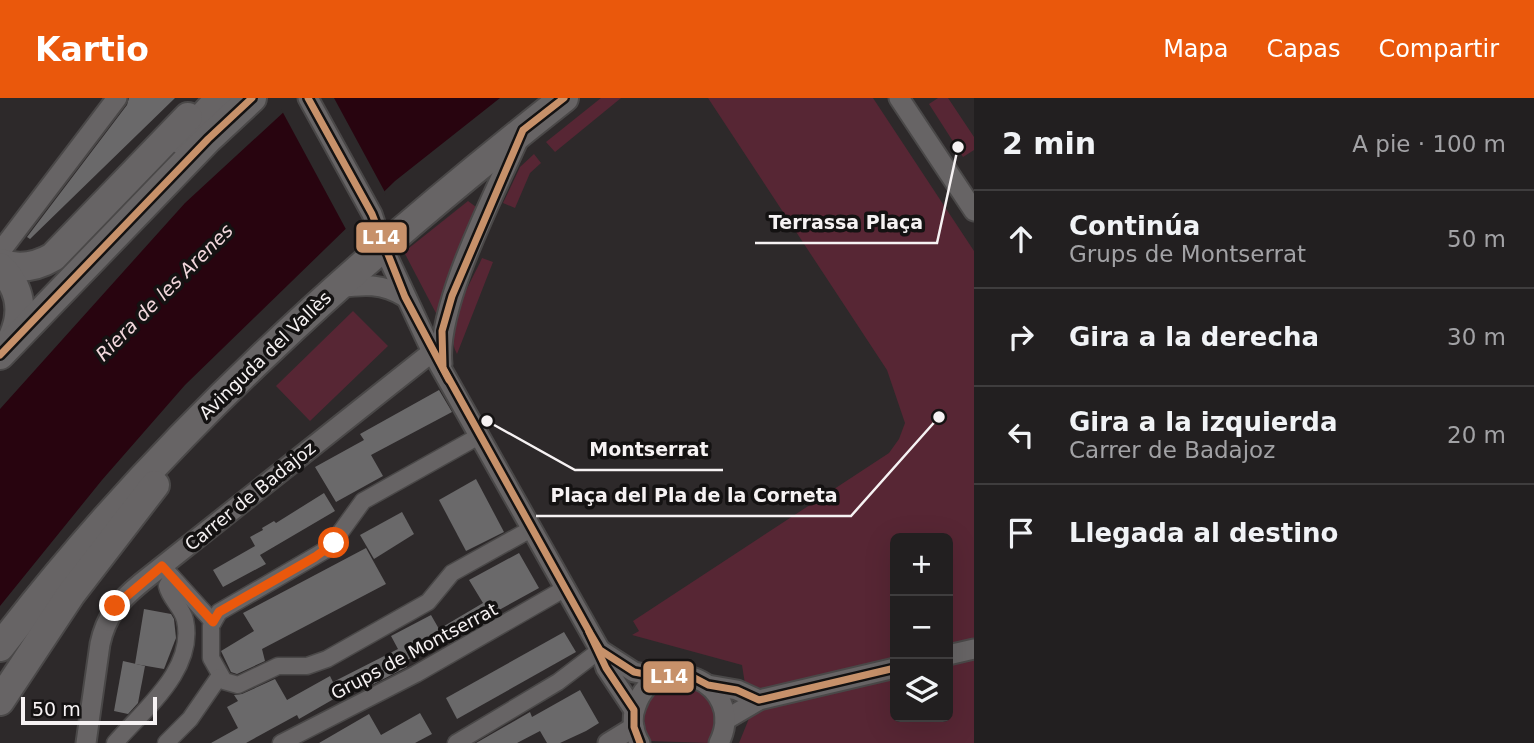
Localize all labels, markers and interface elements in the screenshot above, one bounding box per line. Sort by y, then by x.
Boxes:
text: Kartio [35,30,149,69]
text: Mapa [1163,35,1229,63]
text: Capas [1267,35,1340,63]
text: Compartir [1378,35,1499,63]
text: 2 min [1002,126,1096,161]
text: A pie · 100 m [1352,131,1506,157]
callout: Terrassa Plaça [755,203,937,243]
text: Terrassa Plaça [769,211,923,233]
text: Continúa [1069,211,1200,241]
water label: Riera de les Arenes [91,219,237,365]
icon: ahead [1002,220,1040,258]
line badge: L14 [355,221,408,254]
text: L14 [362,226,400,248]
text: 50 m [1447,226,1506,252]
text: Grups de Montserrat [1069,241,1306,267]
street label: Avinguda del Vallès [195,287,335,423]
icon: right [1002,318,1040,356]
text: Gira a la derecha [1069,322,1319,352]
text: 30 m [1447,324,1506,350]
text: Gira a la izquierda [1069,407,1337,437]
icon: left [1002,416,1040,454]
text: 20 m [1447,422,1506,448]
callout: Montserrat [575,430,723,470]
street label: Carrer de Badajoz [181,437,319,555]
text: Carrer de Badajoz [1069,437,1275,463]
text: Montserrat [589,438,709,460]
callout: Plaça del Pla de la Corneta [536,476,851,516]
text: Plaça del Pla de la Corneta [550,484,838,506]
icon: arrive [1002,514,1040,552]
text: Llegada al destino [1069,518,1338,548]
route start [318,527,349,558]
map controls [890,533,953,722]
button: + [890,533,953,596]
route end [99,590,130,621]
button: − [890,596,953,659]
street label: Grups de Montserrat [327,598,501,704]
button: layers [890,659,953,722]
line badge: L14 [642,660,695,694]
text: L14 [650,665,688,687]
scale bar [21,694,158,726]
text: 50 m [32,698,81,720]

